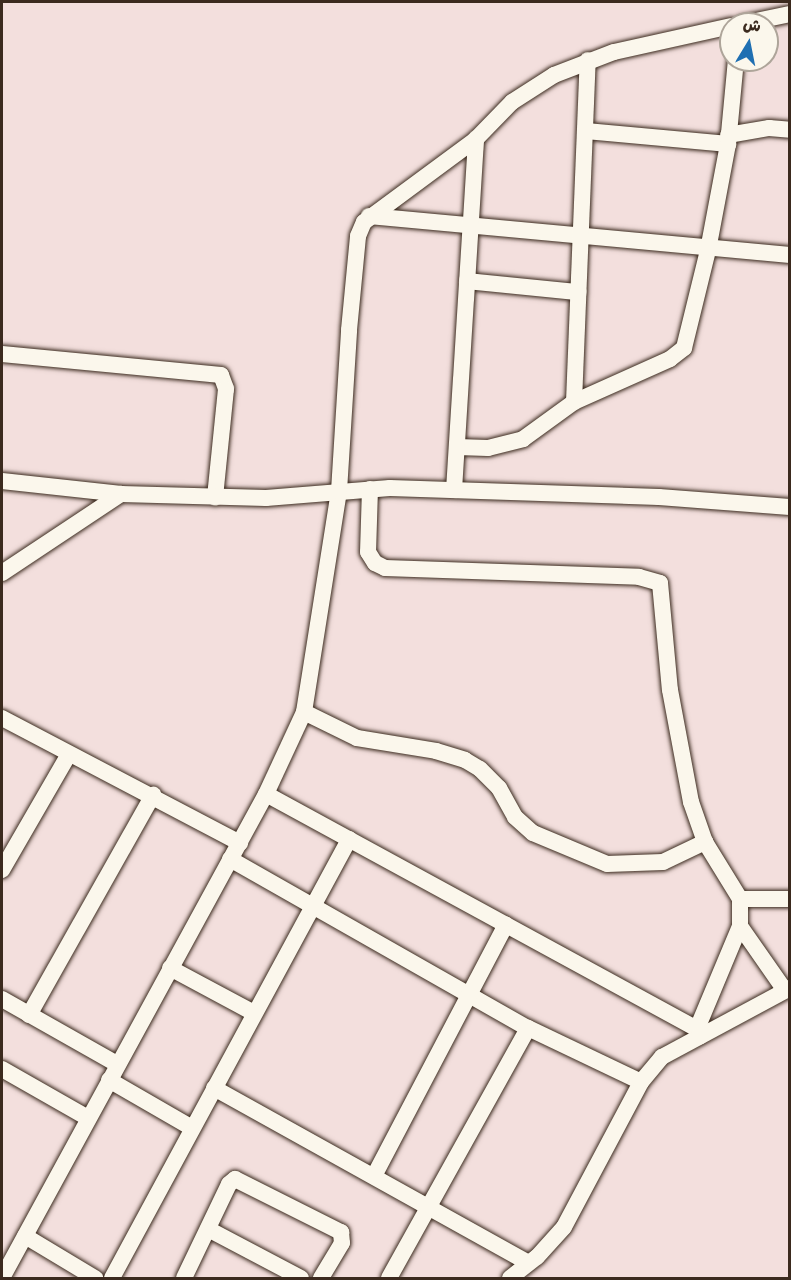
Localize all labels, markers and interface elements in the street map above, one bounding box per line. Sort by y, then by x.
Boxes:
north arrow [719,12,779,72]
text: ش [742,15,762,37]

